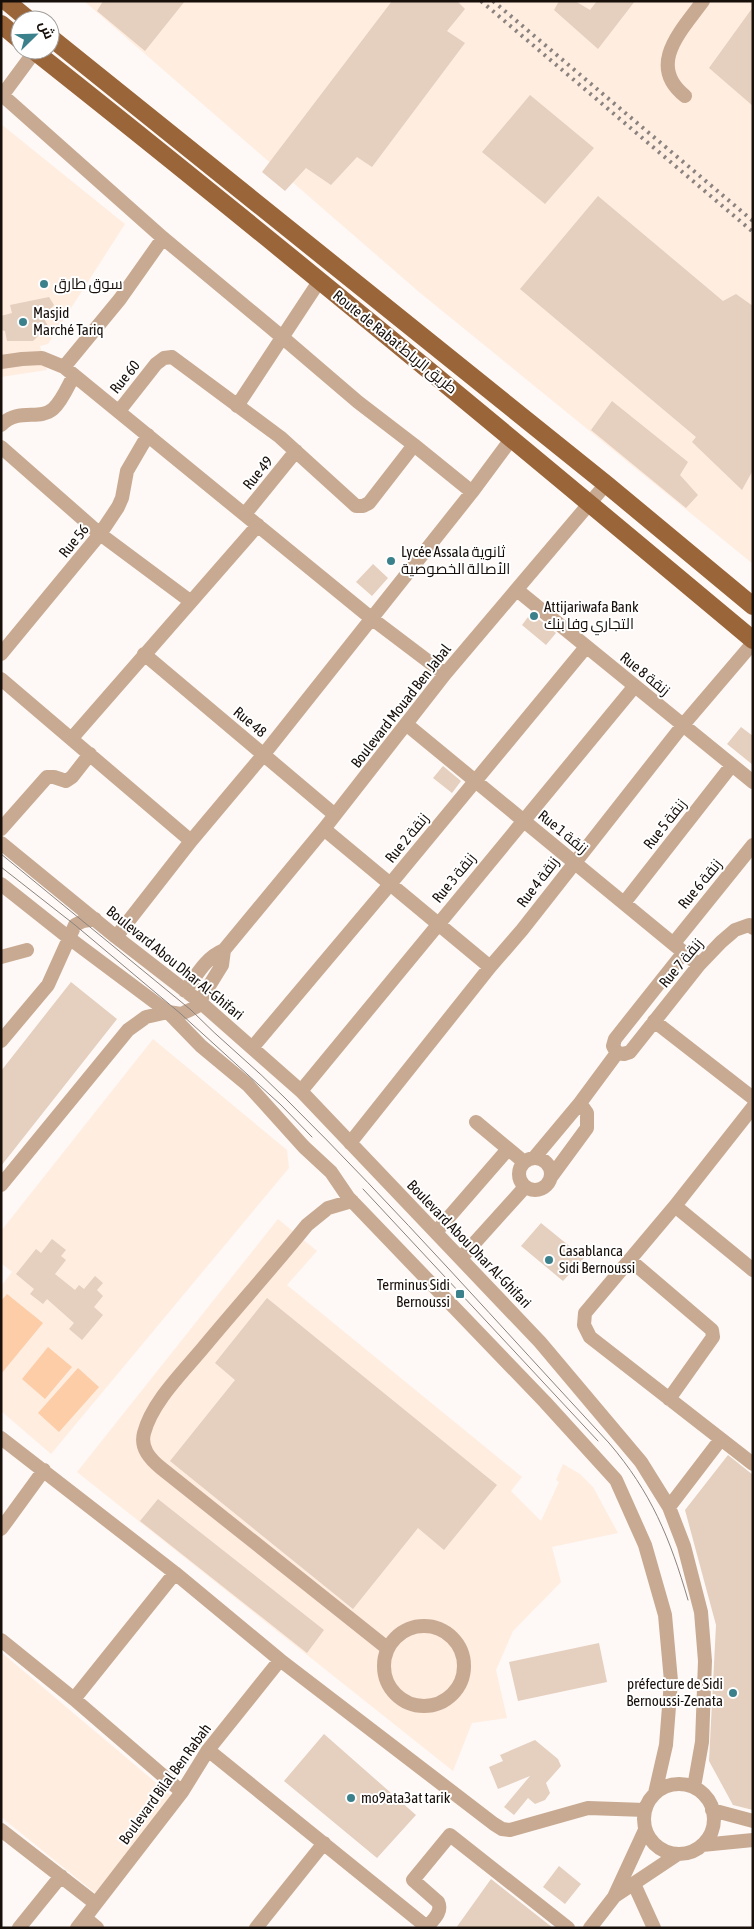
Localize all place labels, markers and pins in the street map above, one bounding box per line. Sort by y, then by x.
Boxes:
place label: سوق طارق [54,275,123,294]
marker: سوق طارق [38,278,50,290]
place label: Masjid Marché Tariq [33,304,104,338]
marker: Masjid Marché Tariq [17,316,29,328]
place label: Lycée Assala ثانوية الأصالة الخصوصية [401,543,510,578]
marker: Lycée Assala ثانوية الأصالة الخصوصية [385,555,397,567]
place label: Attijariwafa Bank التجاري وفا بنك [544,598,639,636]
marker: Attijariwafa Bank التجاري وفا بنك [528,610,540,622]
place label: Casablanca Sidi Bernoussi [559,1242,635,1276]
marker: Casablanca Sidi Bernoussi [543,1254,555,1266]
place label: Terminus Sidi Bernoussi [377,1276,450,1310]
marker: Terminus Sidi Bernoussi [454,1288,466,1300]
place label: préfecture de Sidi Bernoussi-Zenata [626,1675,723,1709]
marker: préfecture de Sidi Bernoussi-Zenata [727,1687,739,1699]
place label: mo9ata3at tarik [361,1789,451,1806]
marker: mo9ata3at tarik [345,1792,357,1804]

